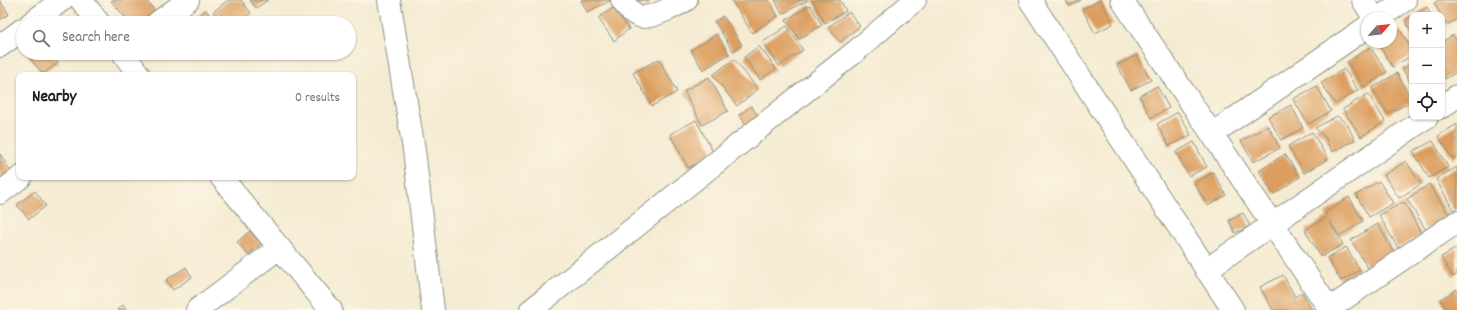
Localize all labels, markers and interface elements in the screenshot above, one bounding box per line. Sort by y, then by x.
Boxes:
north arrow [1361,12,1397,48]
map controls [1409,12,1445,120]
button: + [1409,12,1445,48]
search box [16,16,356,60]
icon: search [30,27,52,49]
text: Search here [62,27,130,49]
button: − [1409,48,1445,84]
button: locate [1409,84,1445,120]
text: Nearby [32,86,76,110]
text: 0 results [295,89,340,108]

